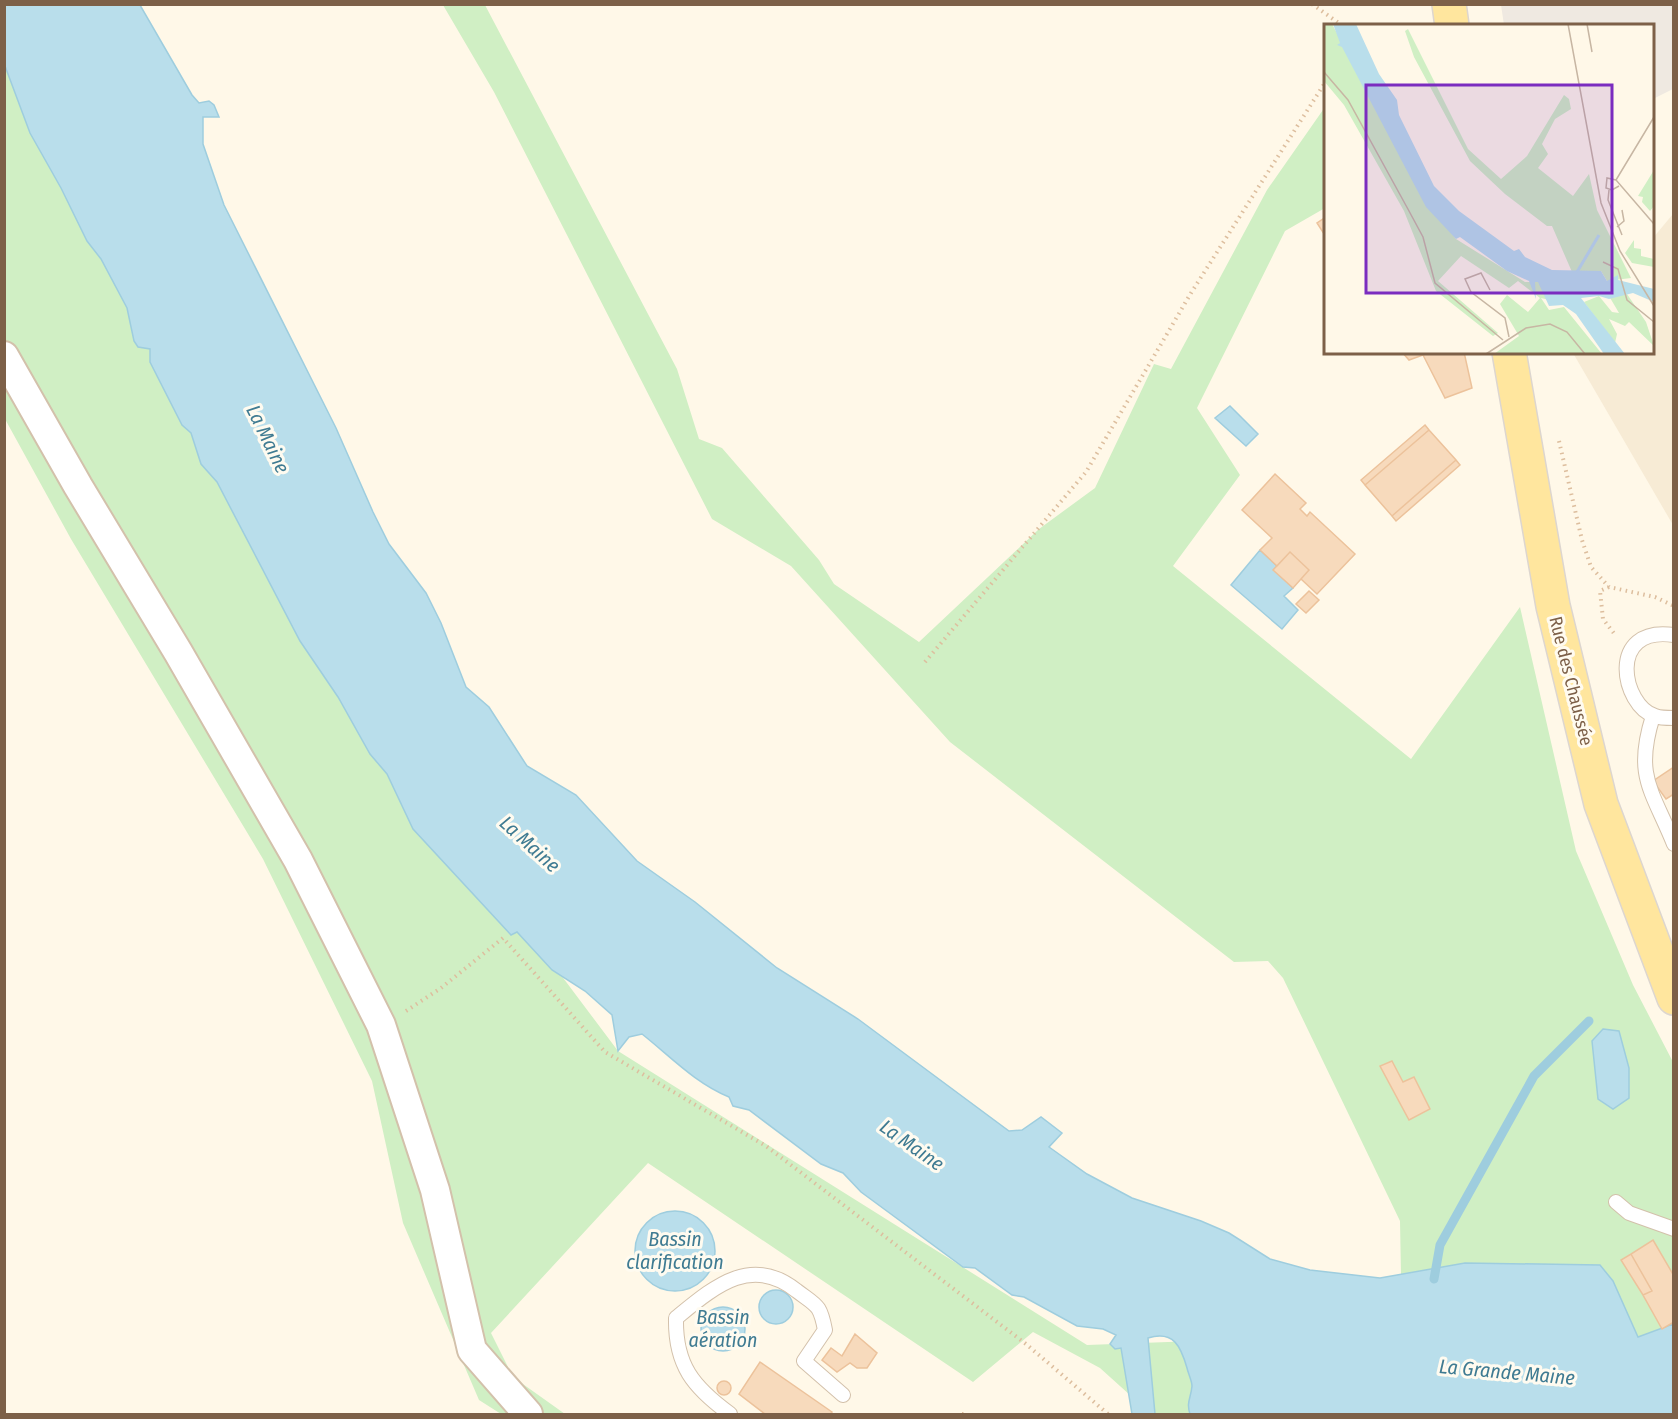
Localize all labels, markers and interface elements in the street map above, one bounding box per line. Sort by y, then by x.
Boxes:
inset map [1324,24,1654,354]
water label: La Maine [241,401,295,477]
street label: Rue des Chaussée [1544,614,1598,748]
water label: La Maine [495,811,565,878]
water label: La Maine [875,1114,949,1176]
water label: Bassin clarification [626,1227,724,1274]
water label: Bassin aération [688,1305,758,1352]
water label: La Grande Maine [1438,1354,1576,1390]

